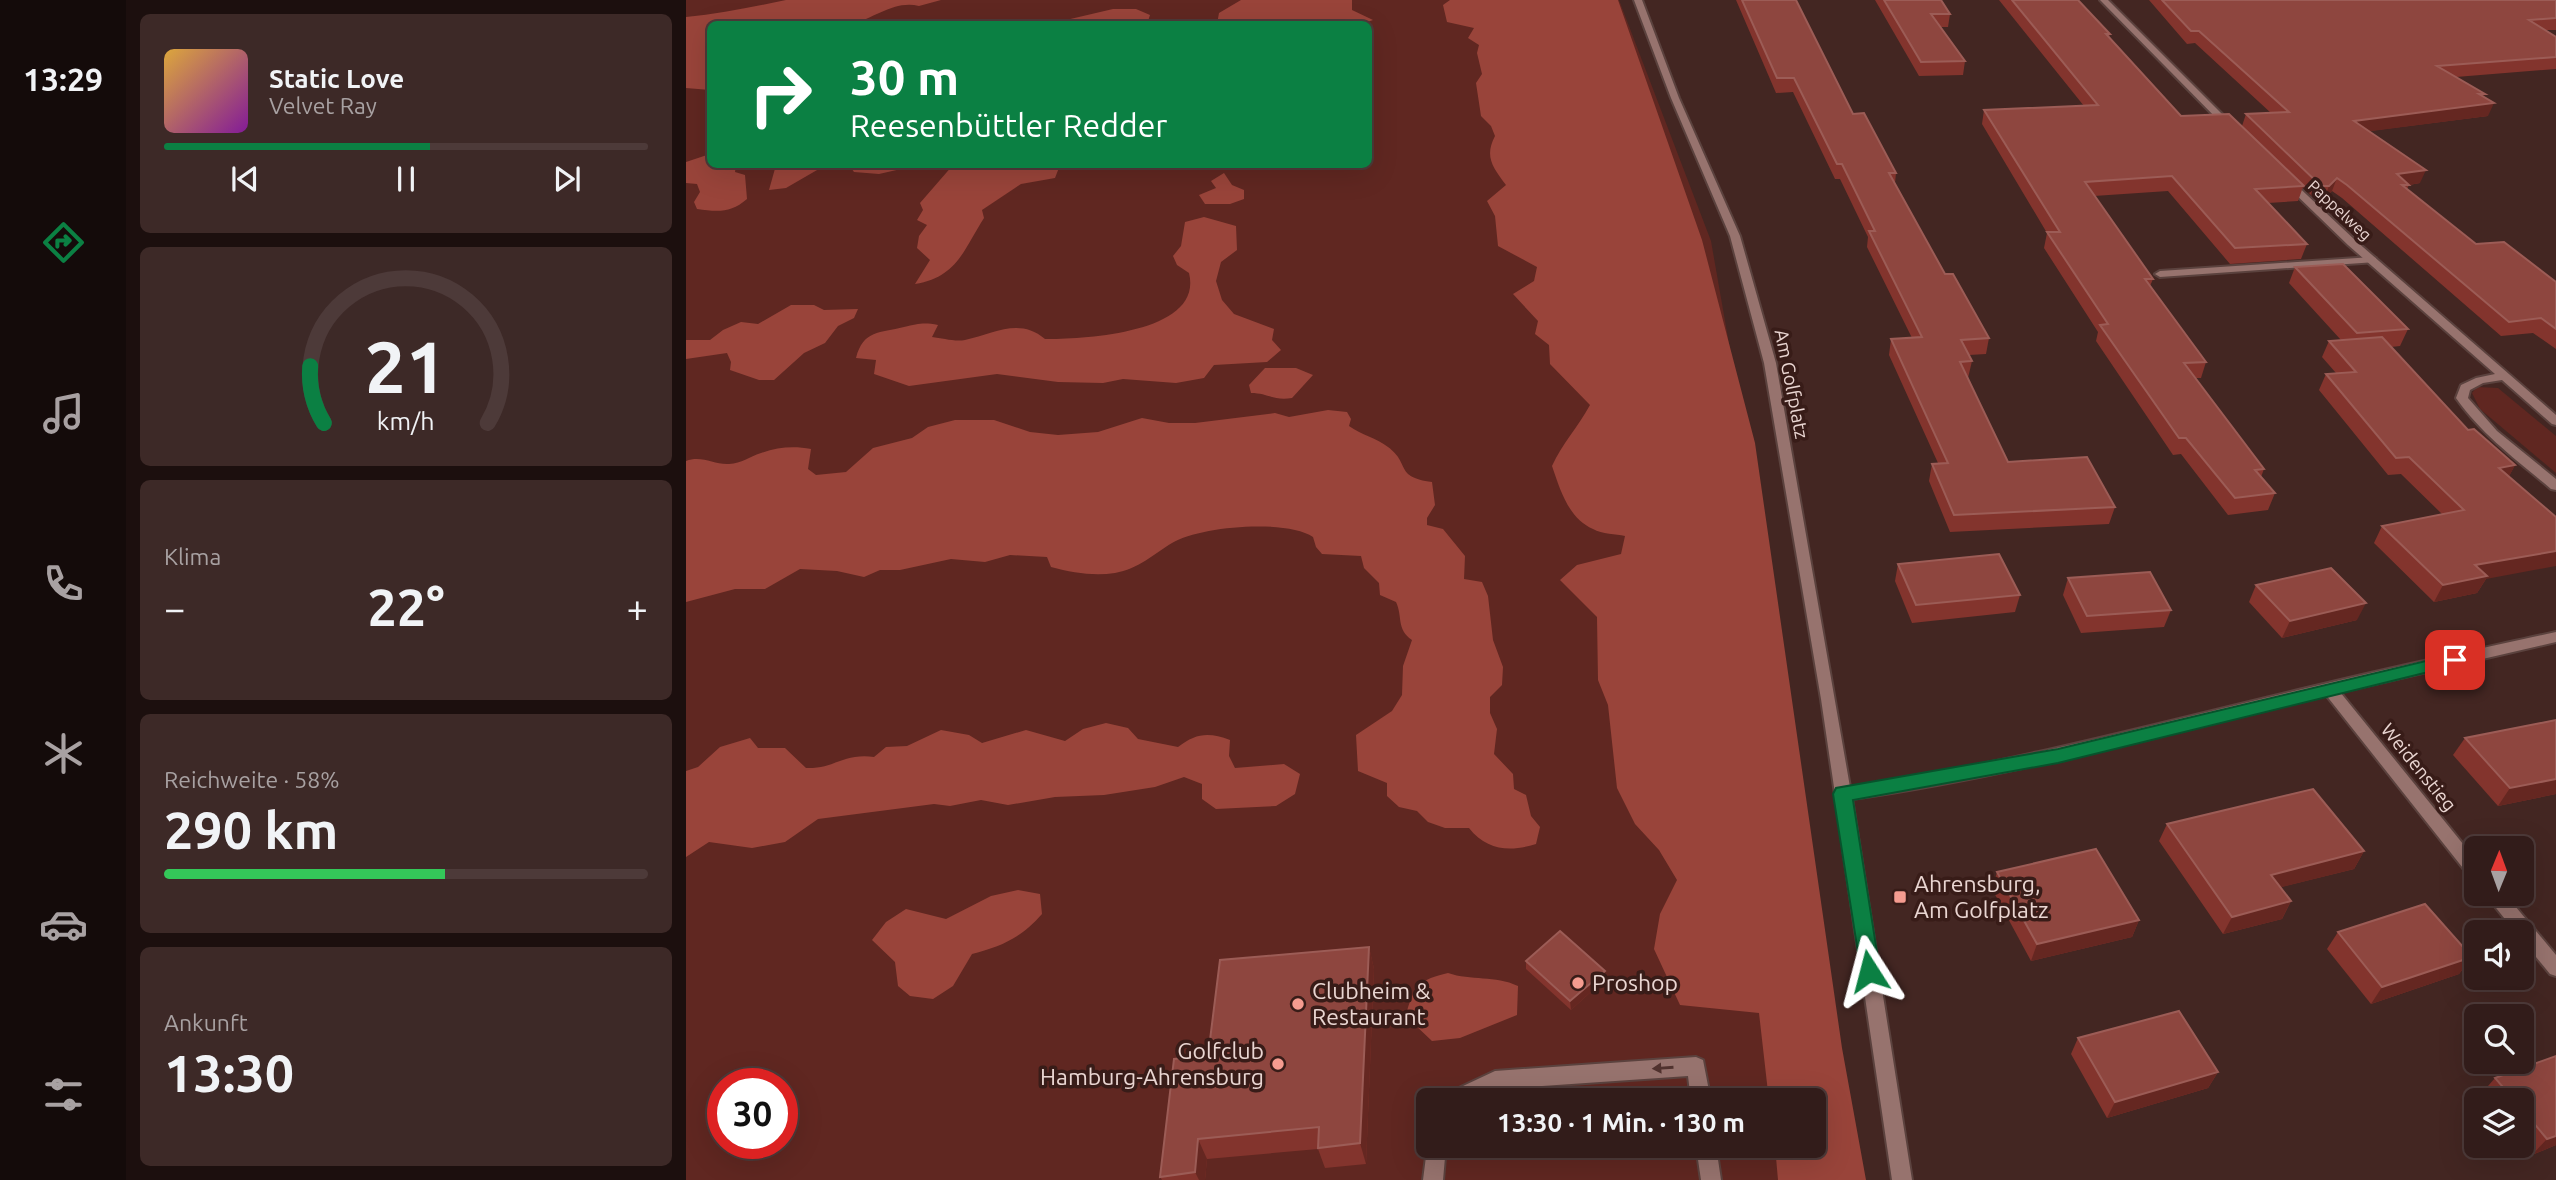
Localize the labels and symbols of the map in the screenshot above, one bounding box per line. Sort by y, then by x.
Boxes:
street label: Pappelweg [2305,176,2375,244]
street label: Am Golfplatz [1771,327,1813,441]
pin [2425,630,2485,690]
street label: Weidenstieg [2377,719,2461,815]
north arrow [2464,836,2534,906]
place label: Ahrensburg, Am Golfplatz [1914,871,2049,922]
marker: Ahrensburg, Am Golfplatz [1892,889,1908,905]
position arrow [1832,934,1906,1008]
place label: Proshop [1592,970,1678,995]
marker: Proshop [1570,975,1586,991]
place label: Clubheim & Restaurant [1312,978,1430,1029]
marker: Clubheim & Restaurant [1290,996,1306,1012]
place label: Golfclub Hamburg-Ahrensburg [1040,1038,1264,1089]
marker: Golfclub Hamburg-Ahrensburg [1270,1056,1286,1072]
one-way arrow [1652,1063,1674,1074]
speed limit sign: 30 [707,1068,798,1159]

